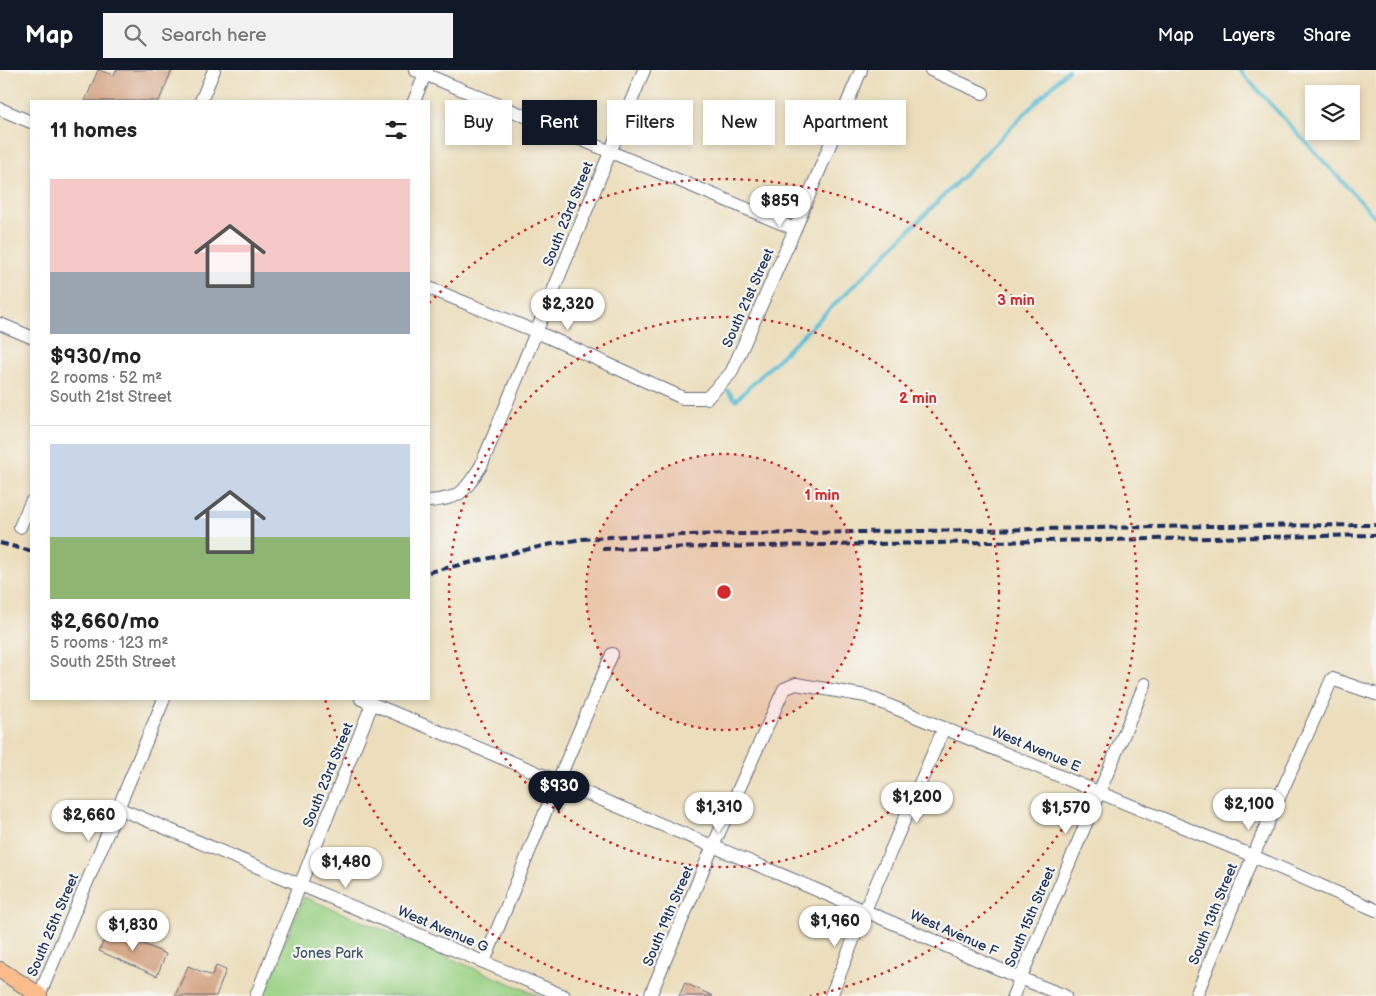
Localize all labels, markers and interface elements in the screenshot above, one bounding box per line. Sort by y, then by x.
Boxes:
search box [103,13,453,58]
text: Map [25,21,73,50]
icon: search [121,21,149,49]
text: Search here [161,24,267,47]
text: Map [1158,25,1194,46]
text: Layers [1222,25,1275,46]
text: Share [1303,25,1351,46]
map controls [1305,85,1360,140]
button: layers [1305,85,1360,140]
chip: Buy [445,100,512,145]
chip: Rent [522,100,597,145]
chip: Filters [607,100,693,145]
chip: New [703,100,775,145]
chip: Apartment [785,100,906,145]
icon: filters [382,116,410,144]
text: 11 homes [50,118,137,143]
street label: South 23rd Street [539,159,597,269]
pin: $859 [750,186,810,228]
text: $859 [761,192,799,211]
icon: home [185,211,275,301]
street label: South 21st Street [719,245,778,350]
pin: $2,320 [527,288,609,331]
text: 3 min [997,291,1035,310]
text: $2,320 [542,295,594,314]
text: $930/mo [50,344,141,369]
text: 2 rooms · 52 m² [50,369,162,388]
text: South 21st Street [50,388,172,407]
text: 2 min [899,389,937,408]
icon: home [185,477,275,567]
text: 1 min [804,486,840,505]
centre of rings [715,583,733,601]
text: $2,660/mo [50,609,159,634]
text: 5 rooms · 123 m² [50,634,168,653]
text: South 25th Street [50,653,176,672]
street label: South 23rd Street [299,720,357,830]
street label: West Avenue E [989,723,1083,775]
pin: $930 [529,770,589,813]
text: $930 [539,777,579,796]
pin: $1,200 [876,782,958,824]
text: $1,200 [892,788,942,807]
pin: $2,100 [1208,788,1290,831]
pin: $1,310 [678,792,760,834]
pin: $1,570 [1025,792,1107,835]
text: $2,100 [1224,795,1274,814]
text: $1,310 [696,798,742,817]
text: $1,570 [1042,799,1090,818]
pin: $2,660 [48,800,130,842]
text: $2,660 [62,806,116,825]
pin: $1,480 [305,846,387,889]
text: $1,480 [321,853,371,872]
street label: South 13th Street [1185,860,1241,967]
street label: South 19th Street [639,863,697,969]
street label: South 15th Street [1001,864,1059,970]
street label: South 25th Street [24,870,83,979]
street label: West Avenue G [395,902,491,956]
pin: $1,960 [794,906,876,948]
street label: West Avenue F [907,906,1001,960]
pin: $1,830 [92,910,174,952]
text: $1,960 [810,912,860,931]
text: $1,830 [108,916,158,935]
park label: Jones Park [293,945,363,962]

